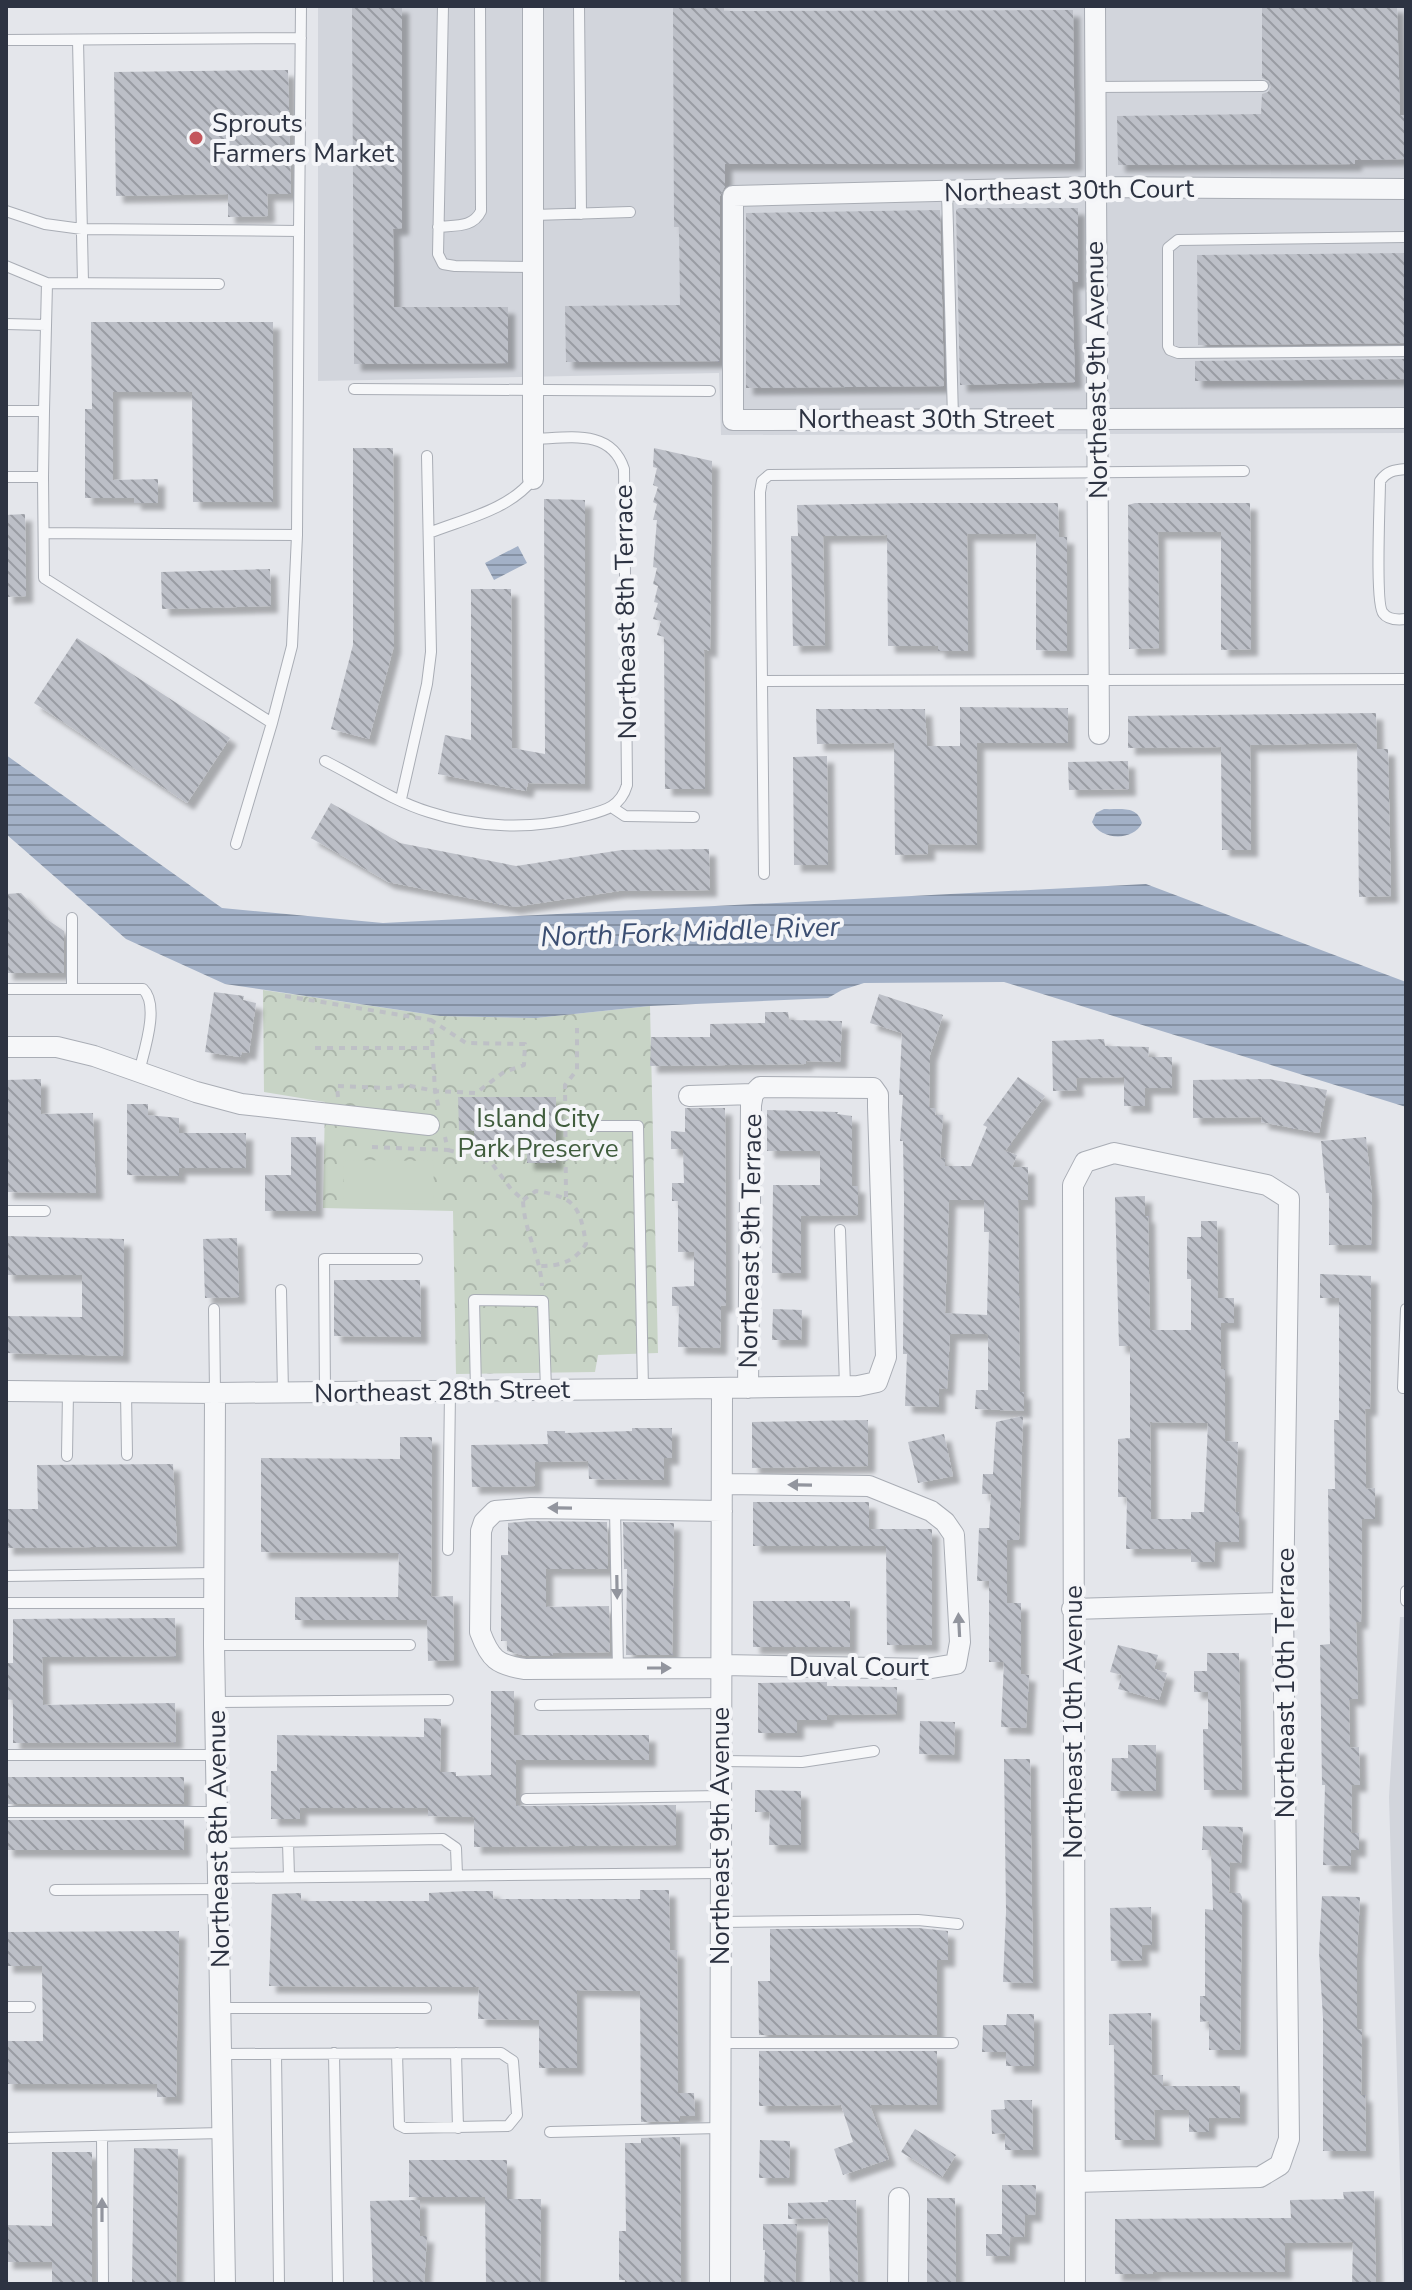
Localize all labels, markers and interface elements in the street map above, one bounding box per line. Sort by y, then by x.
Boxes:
place label: Sprouts Farmers Market [212,106,395,171]
marker: Sprouts Farmers Market [187,129,205,147]
street label: Northeast 30th Court [944,171,1195,210]
street label: Northeast 9th Avenue [1077,241,1116,499]
street label: Northeast 30th Street [798,402,1055,437]
street label: Northeast 8th Terrace [606,484,645,740]
water label: North Fork Middle River [540,908,841,956]
park label: Island City Park Preserve [457,1101,619,1166]
street label: Northeast 9th Terrace [731,1113,770,1369]
street label: Northeast 28th Street [314,1372,571,1411]
one-way arrow [787,1479,812,1491]
one-way arrow [547,1502,572,1515]
street label: Northeast 10th Terrace [1268,1548,1303,1818]
one-way arrow [610,1575,623,1600]
street label: Northeast 10th Avenue [1056,1585,1091,1859]
one-way arrow [952,1612,965,1637]
street label: Duval Court [789,1650,930,1685]
one-way arrow [647,1662,672,1675]
street label: Northeast 9th Avenue [703,1707,738,1965]
street label: Northeast 8th Avenue [199,1710,238,1968]
one-way arrow [96,2197,108,2222]

